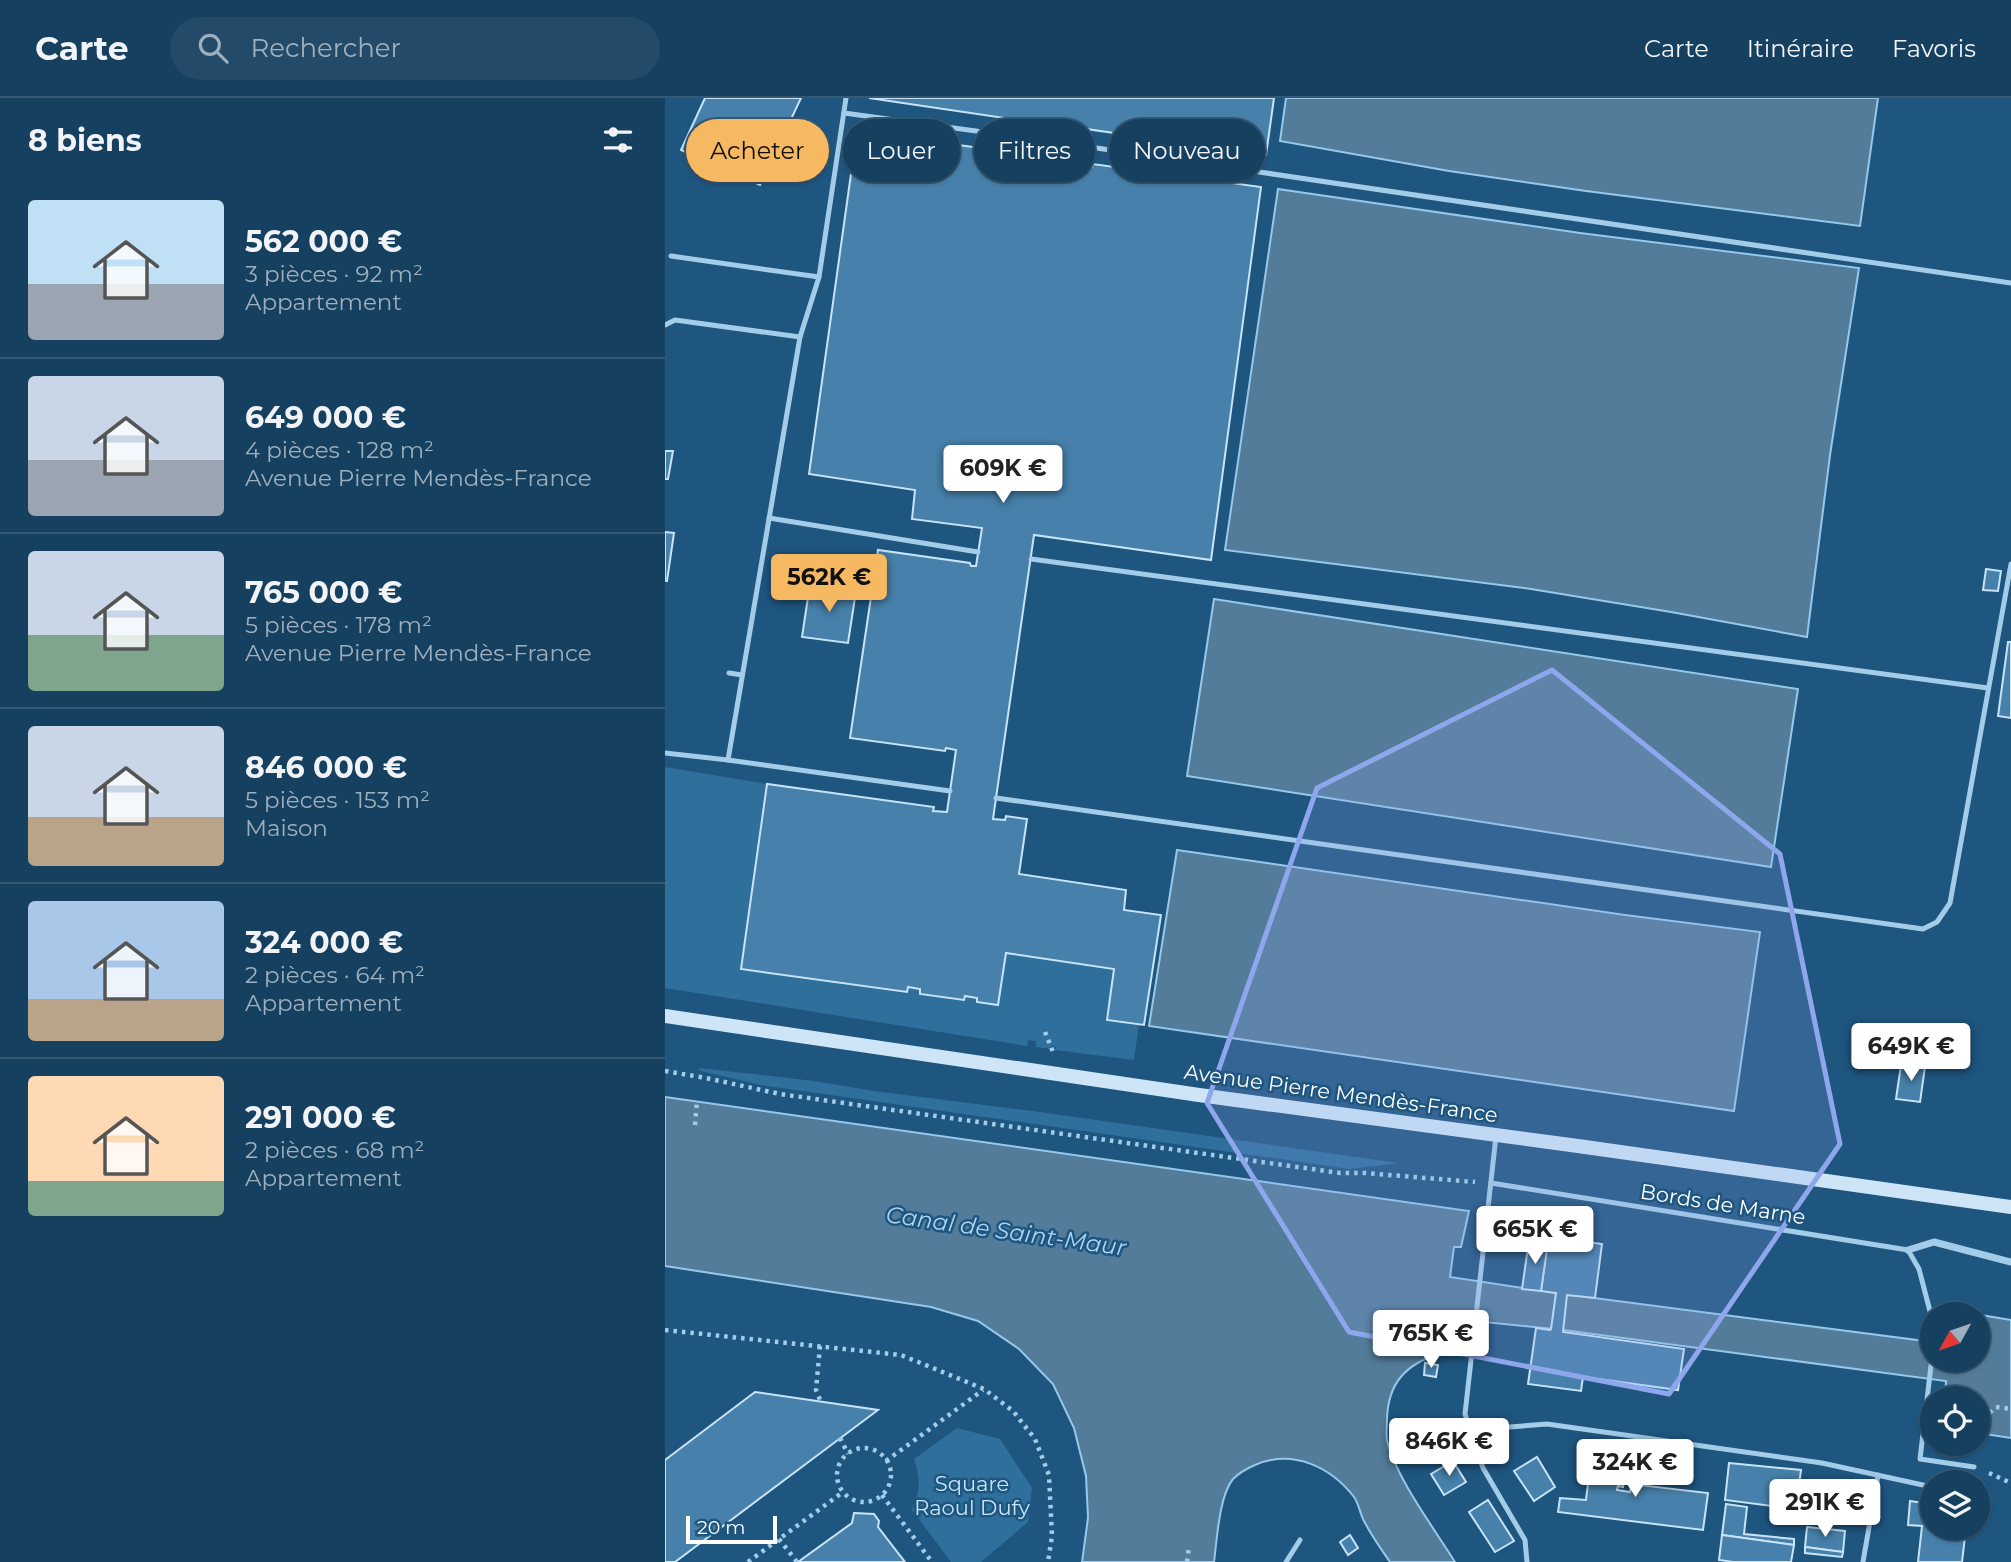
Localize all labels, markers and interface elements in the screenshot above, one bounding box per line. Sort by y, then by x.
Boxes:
search box [170,17,660,80]
text: Carte [35,28,128,68]
icon: search [194,29,232,67]
text: Rechercher [250,32,401,64]
text: Carte [1644,34,1709,63]
text: Itinéraire [1747,34,1854,63]
text: Favoris [1892,34,1976,63]
chip: Acheter [686,119,829,182]
chip: Louer [843,119,960,182]
chip: Filtres [974,119,1095,182]
chip: Nouveau [1109,119,1265,182]
icon: filters [599,121,637,159]
text: 8 biens [28,122,142,159]
text: 562 000 € [245,223,402,260]
icon: home [84,228,168,312]
text: 3 pièces · 92 m² [245,260,423,288]
text: Appartement [245,288,402,316]
text: 649 000 € [245,399,406,436]
icon: home [84,404,168,488]
text: 4 pièces · 128 m² [245,436,434,464]
pin: 609K € [946,446,1060,505]
text: 609K € [959,454,1047,482]
text: Avenue Pierre Mendès-France [245,464,592,492]
pin: 562K € [772,554,886,614]
text: 562K € [787,563,871,591]
text: 765 000 € [245,574,402,611]
icon: home [84,579,168,663]
text: 5 pièces · 178 m² [245,611,432,639]
text: Avenue Pierre Mendès-France [245,639,592,667]
text: 846 000 € [245,749,407,786]
icon: home [84,754,168,838]
text: 5 pièces · 153 m² [245,786,430,814]
text: Maison [245,814,328,842]
text: 324 000 € [245,924,403,961]
icon: home [84,929,168,1013]
text: 2 pièces · 64 m² [245,961,425,989]
text: Appartement [245,989,402,1017]
pin: 649K € [1854,1024,1968,1083]
text: 649K € [1867,1032,1955,1060]
street label: Avenue Pierre Mendès-France [1183,1059,1499,1127]
text: 291 000 € [245,1099,396,1136]
icon: home [84,1104,168,1188]
text: 2 pièces · 68 m² [245,1136,424,1164]
text: Appartement [245,1164,402,1192]
street label: Bords de Marne [1638,1179,1808,1229]
water label: Canal de Saint-Maur [884,1200,1129,1262]
pin: 665K € [1478,1206,1592,1266]
text: 665K € [1492,1215,1578,1243]
north arrow [1920,1302,1990,1372]
map controls [1920,1302,1990,1540]
pin: 765K € [1374,1310,1488,1370]
text: 765K € [1389,1319,1473,1347]
button: locate [1920,1386,1990,1456]
pin: 846K € [1392,1418,1506,1478]
text: 846K € [1405,1427,1493,1455]
pin: 324K € [1578,1440,1692,1499]
text: 324K € [1593,1448,1677,1476]
button: layers [1920,1470,1990,1540]
park label: Square Raoul Dufy [914,1471,1030,1520]
pin: 291K € [1768,1480,1882,1539]
text: 291K € [1785,1488,1865,1516]
scale bar [686,1513,777,1545]
text: 20 m [697,1516,745,1539]

